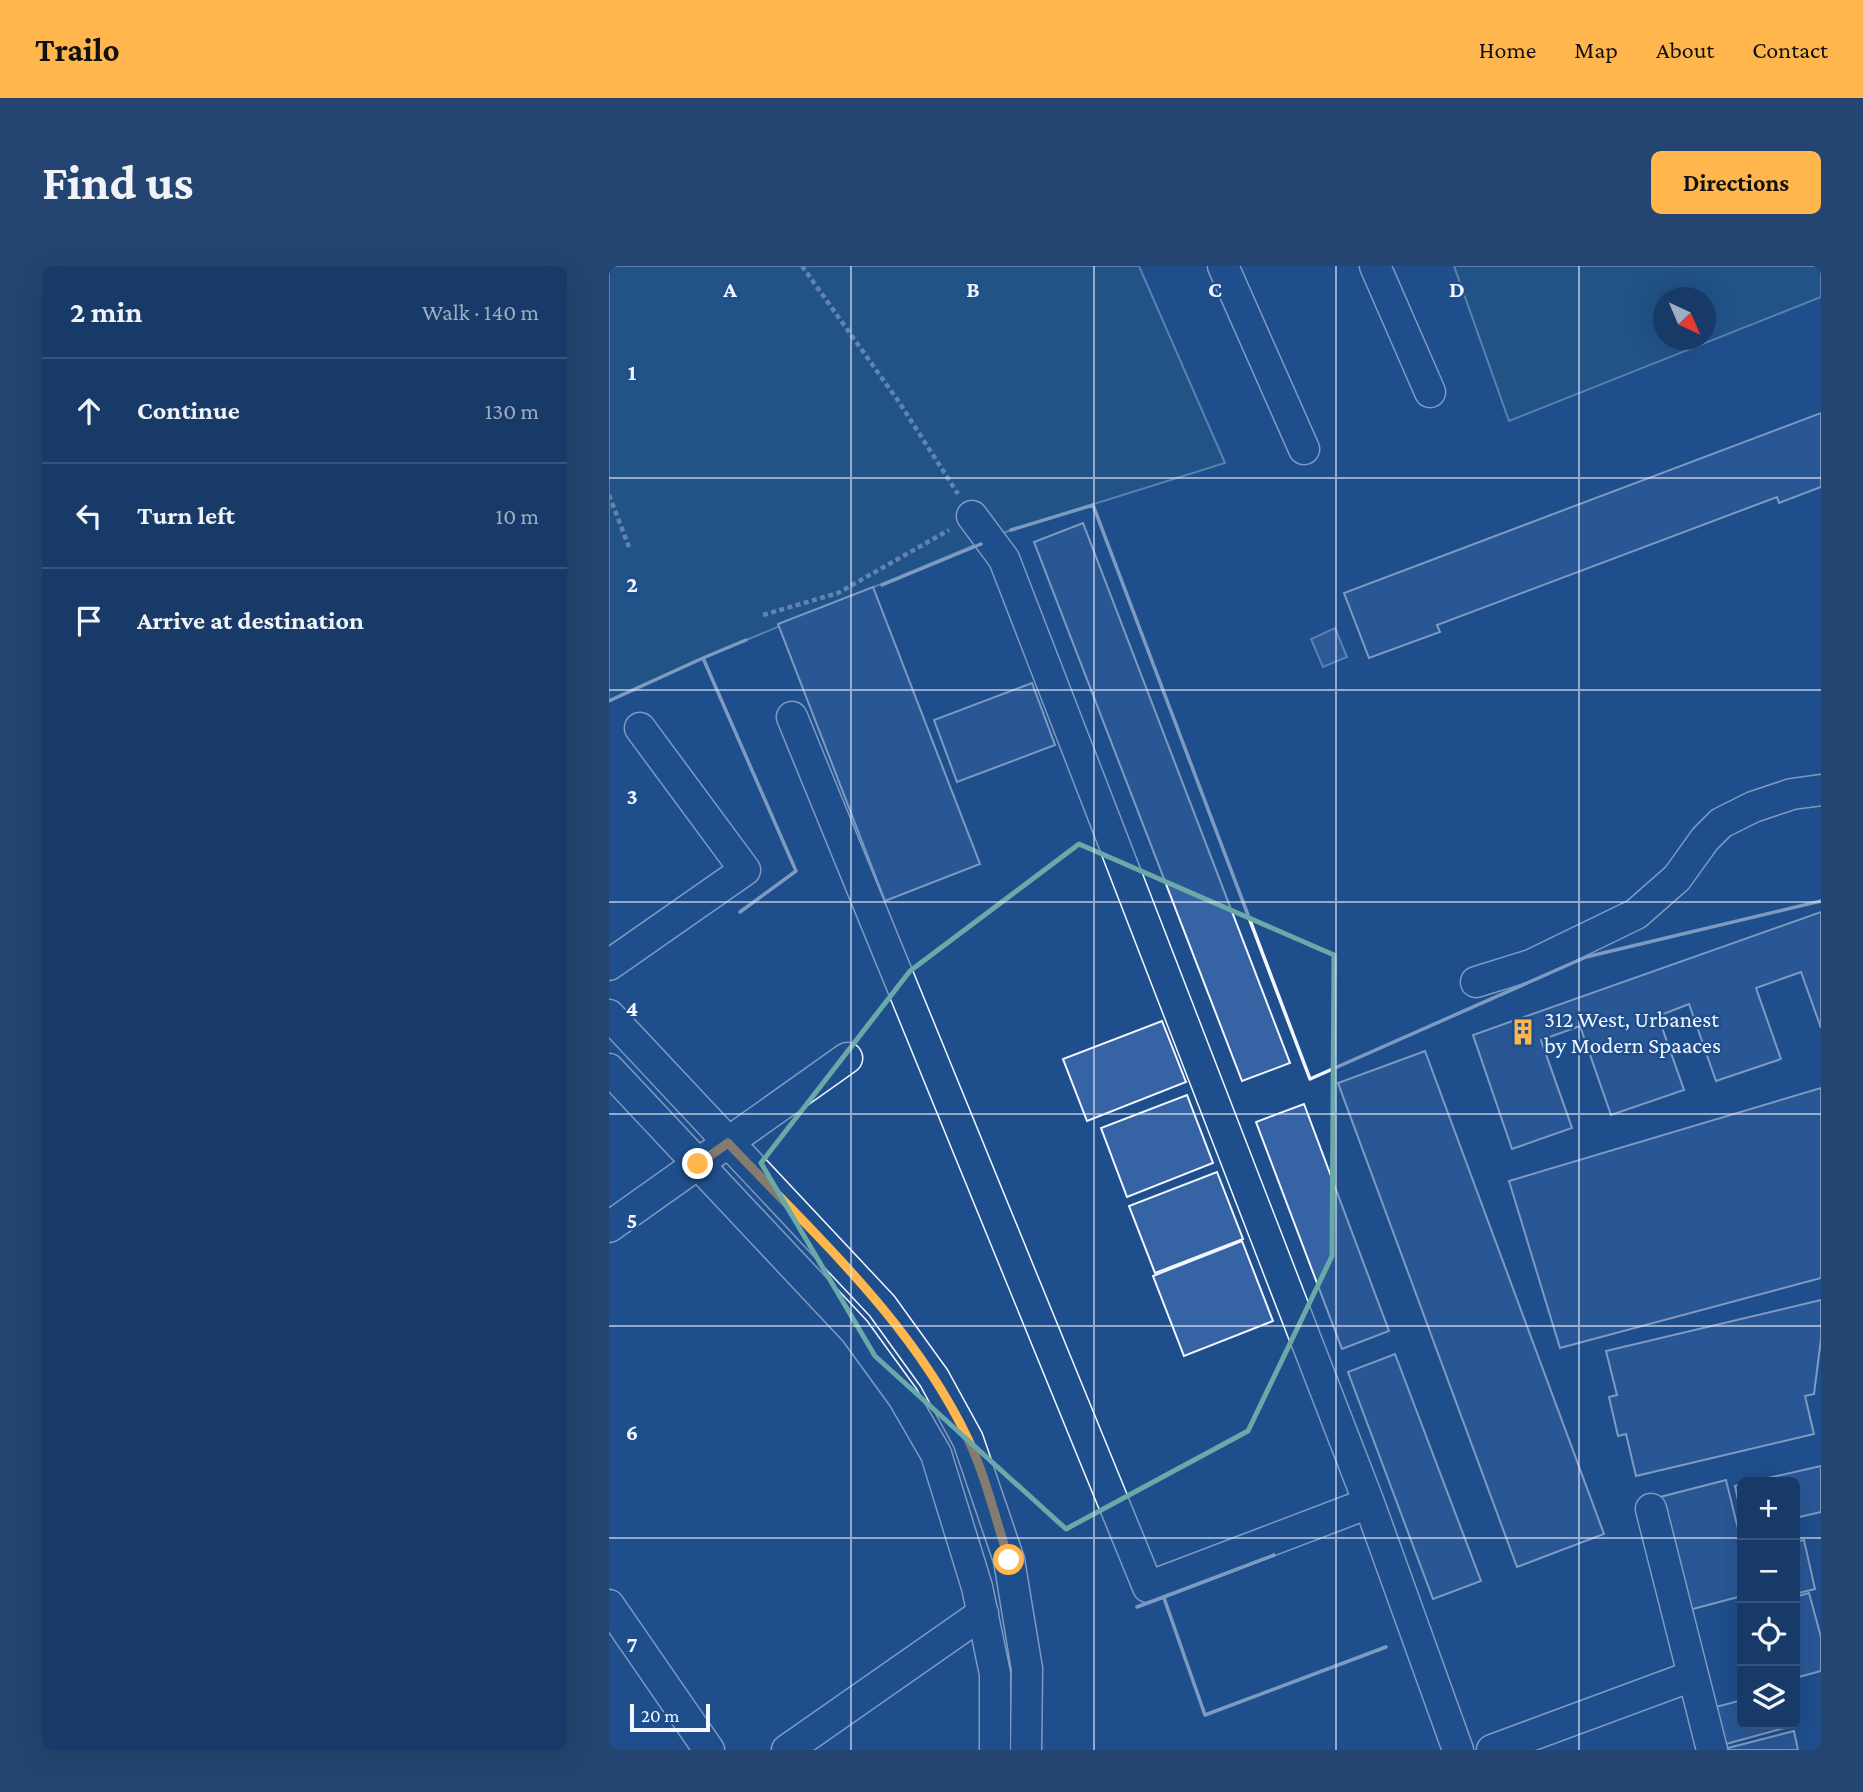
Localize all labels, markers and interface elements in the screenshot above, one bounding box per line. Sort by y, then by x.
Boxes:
text: Trailo [35,31,120,68]
text: Home [1479,36,1536,63]
text: Map [1574,36,1618,63]
text: About [1656,36,1714,63]
text: Contact [1752,36,1828,63]
button: Directions [1651,151,1821,214]
text: Find us [42,155,194,210]
text: A [722,276,737,302]
text: B [966,276,980,302]
text: C [1208,276,1222,302]
text: D [1449,276,1465,302]
north arrow [1653,287,1716,350]
text: 2 min [70,295,142,328]
text: Walk · 140 m [422,299,539,325]
text: 1 [628,359,637,385]
icon: ahead [70,392,108,430]
text: Continue [137,396,240,425]
text: 130 m [485,398,539,424]
icon: left [70,497,108,535]
text: Turn left [137,501,235,530]
text: 10 m [496,503,539,529]
text: 2 [626,571,638,597]
icon: arrive [70,602,108,640]
text: Arrive at destination [137,606,364,635]
text: 3 [626,783,638,809]
text: 4 [626,995,638,1021]
place label: 312 West, Urbanest by Modern Spaaces [1544,1006,1721,1058]
building icon: 312 West, Urbanest by Modern Spaaces [1508,1017,1538,1047]
route end [682,1148,713,1179]
text: 5 [626,1207,638,1233]
text: 6 [626,1419,638,1445]
map controls [1737,1477,1800,1729]
button: + [1737,1477,1800,1540]
button: − [1737,1540,1800,1603]
route start [993,1544,1024,1575]
button: locate [1737,1603,1800,1666]
text: 7 [626,1631,638,1657]
button: layers [1737,1666,1800,1729]
scale bar [630,1701,711,1733]
text: 20 m [641,1705,680,1726]

